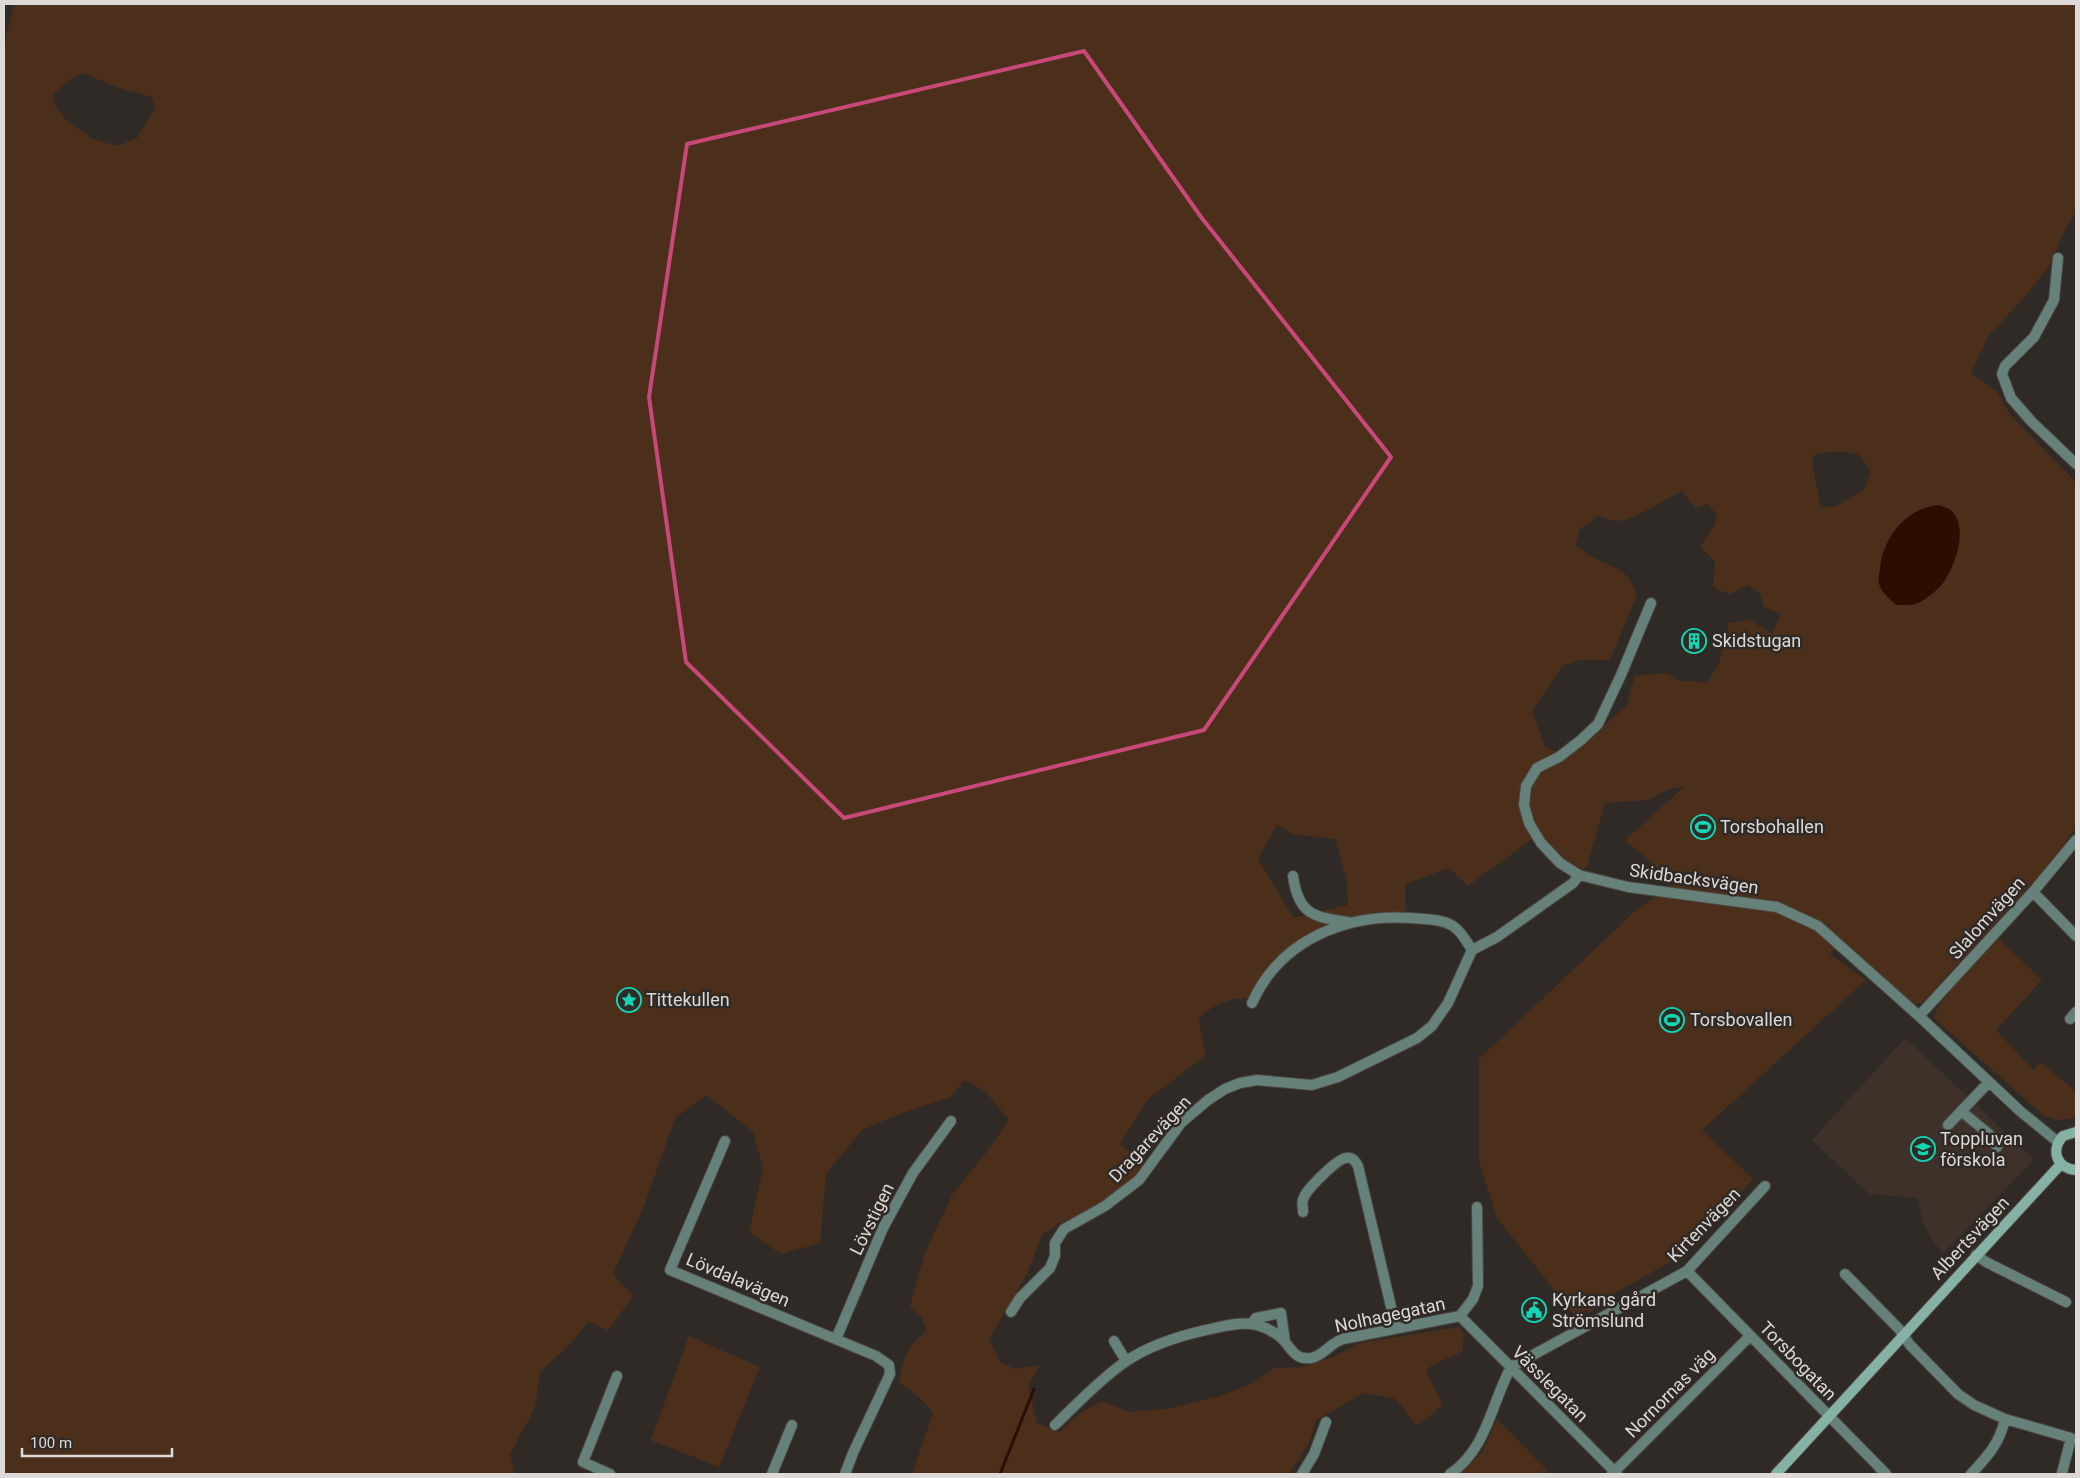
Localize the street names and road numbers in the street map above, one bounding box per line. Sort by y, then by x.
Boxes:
street label: Skidbacksvägen [1628,859,1760,898]
street label: Slalomvägen [1944,872,2029,963]
street label: Dragarevägen [1104,1091,1195,1186]
street label: Lövstigen [845,1179,898,1258]
street label: Kirtenvägen [1663,1183,1744,1266]
street label: Albertsvägen [1926,1192,2013,1283]
street label: Lövdalavägen [683,1248,793,1311]
street label: Nolhagegatan [1333,1293,1447,1336]
street label: Torsbogatan [1756,1317,1841,1404]
street label: Vässlegatan [1508,1341,1593,1426]
street label: Nornornas väg [1621,1344,1719,1442]

